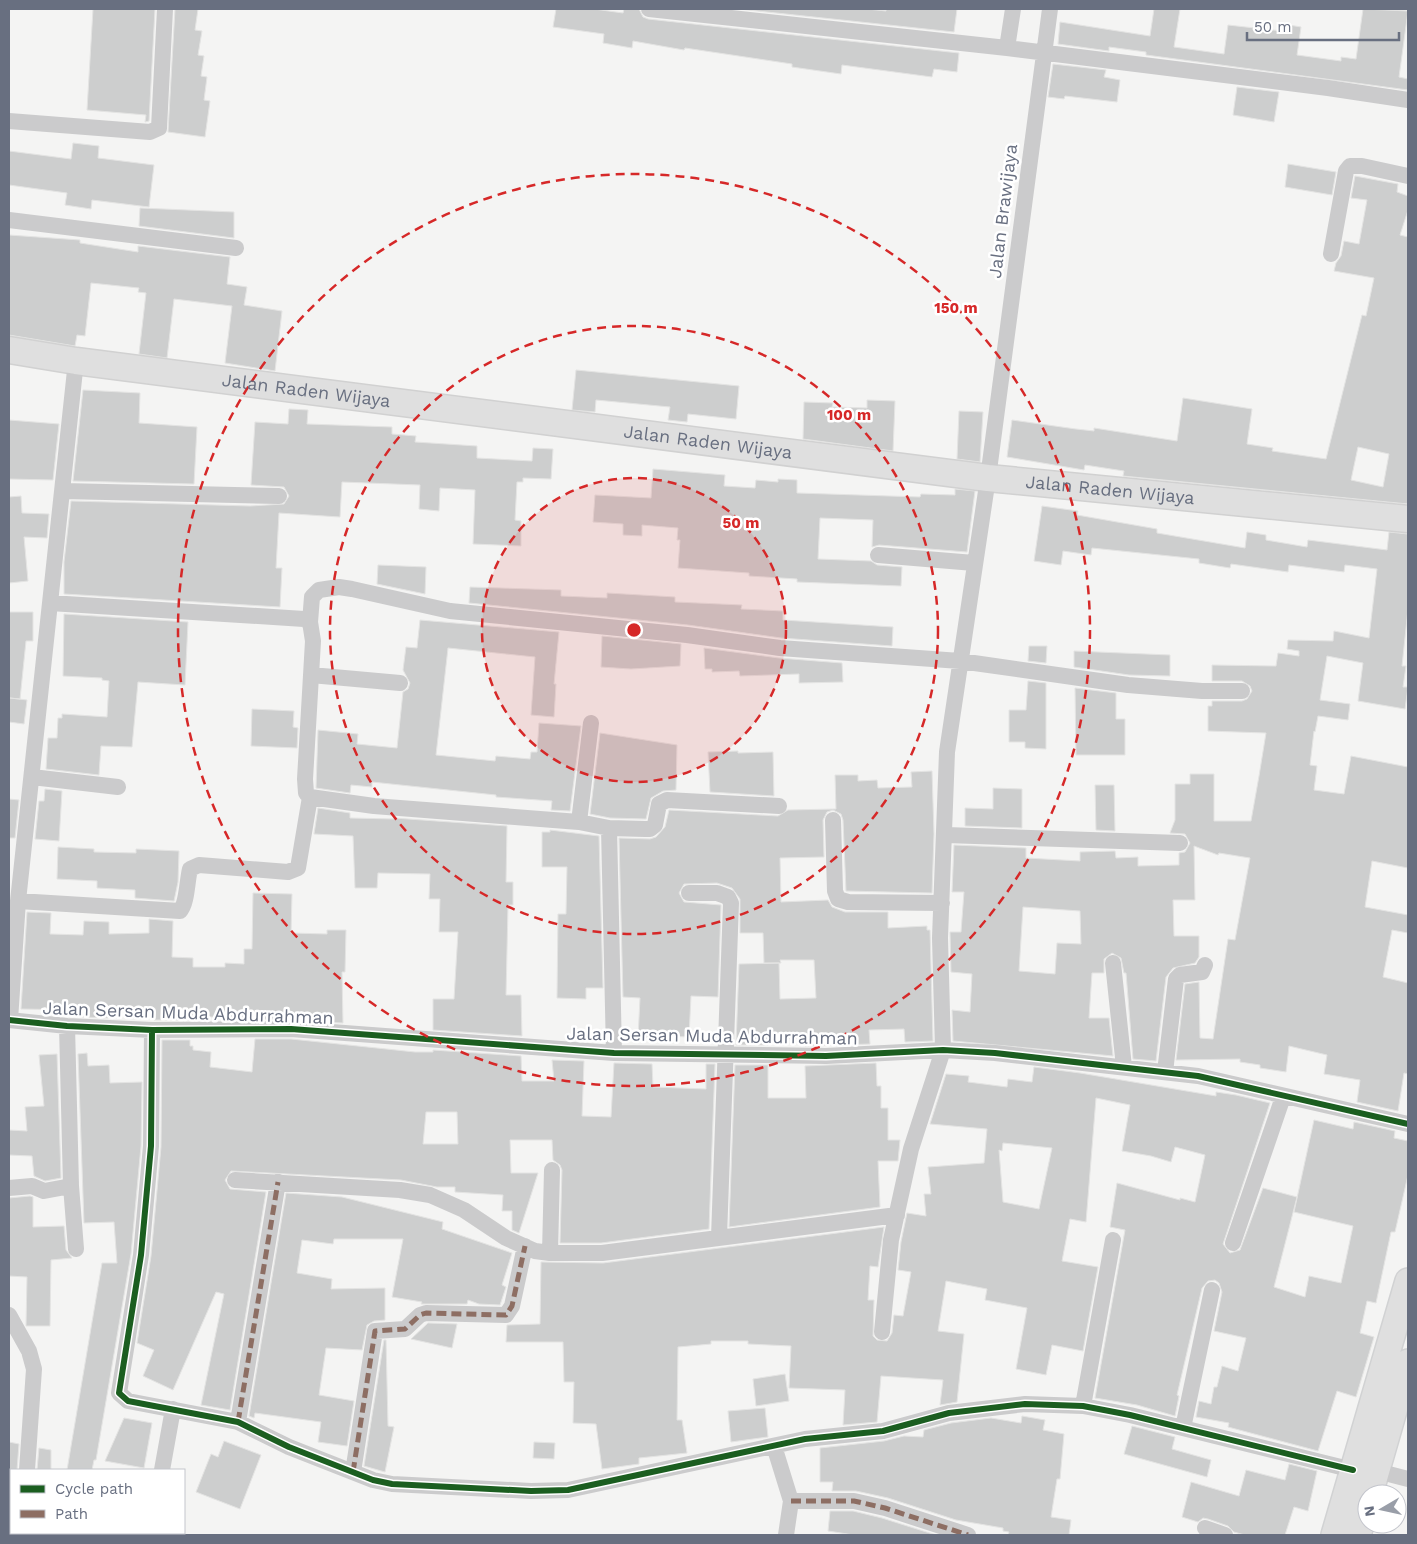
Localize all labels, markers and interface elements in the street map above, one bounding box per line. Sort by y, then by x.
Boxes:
scale bar [1247,10,1400,42]
text: 50 m [1254,18,1291,36]
street label: Jalan Brawijaya [984,142,1021,279]
text: 150 m [934,299,978,317]
street label: Jalan Raden Wijaya [221,369,392,411]
text: 100 m [827,406,871,424]
street label: Jalan Raden Wijaya [622,420,793,463]
street label: Jalan Raden Wijaya [1025,471,1196,508]
text: 50 m [723,514,759,532]
centre of rings [625,621,643,639]
street label: Jalan Sersan Muda Abdurrahman [42,997,334,1028]
street label: Jalan Sersan Muda Abdurrahman [566,1022,858,1049]
legend [10,1469,185,1534]
text: Cycle path [55,1480,133,1498]
north arrow [1357,1484,1407,1534]
text: Path [55,1505,88,1523]
text: N [1360,1505,1378,1517]

